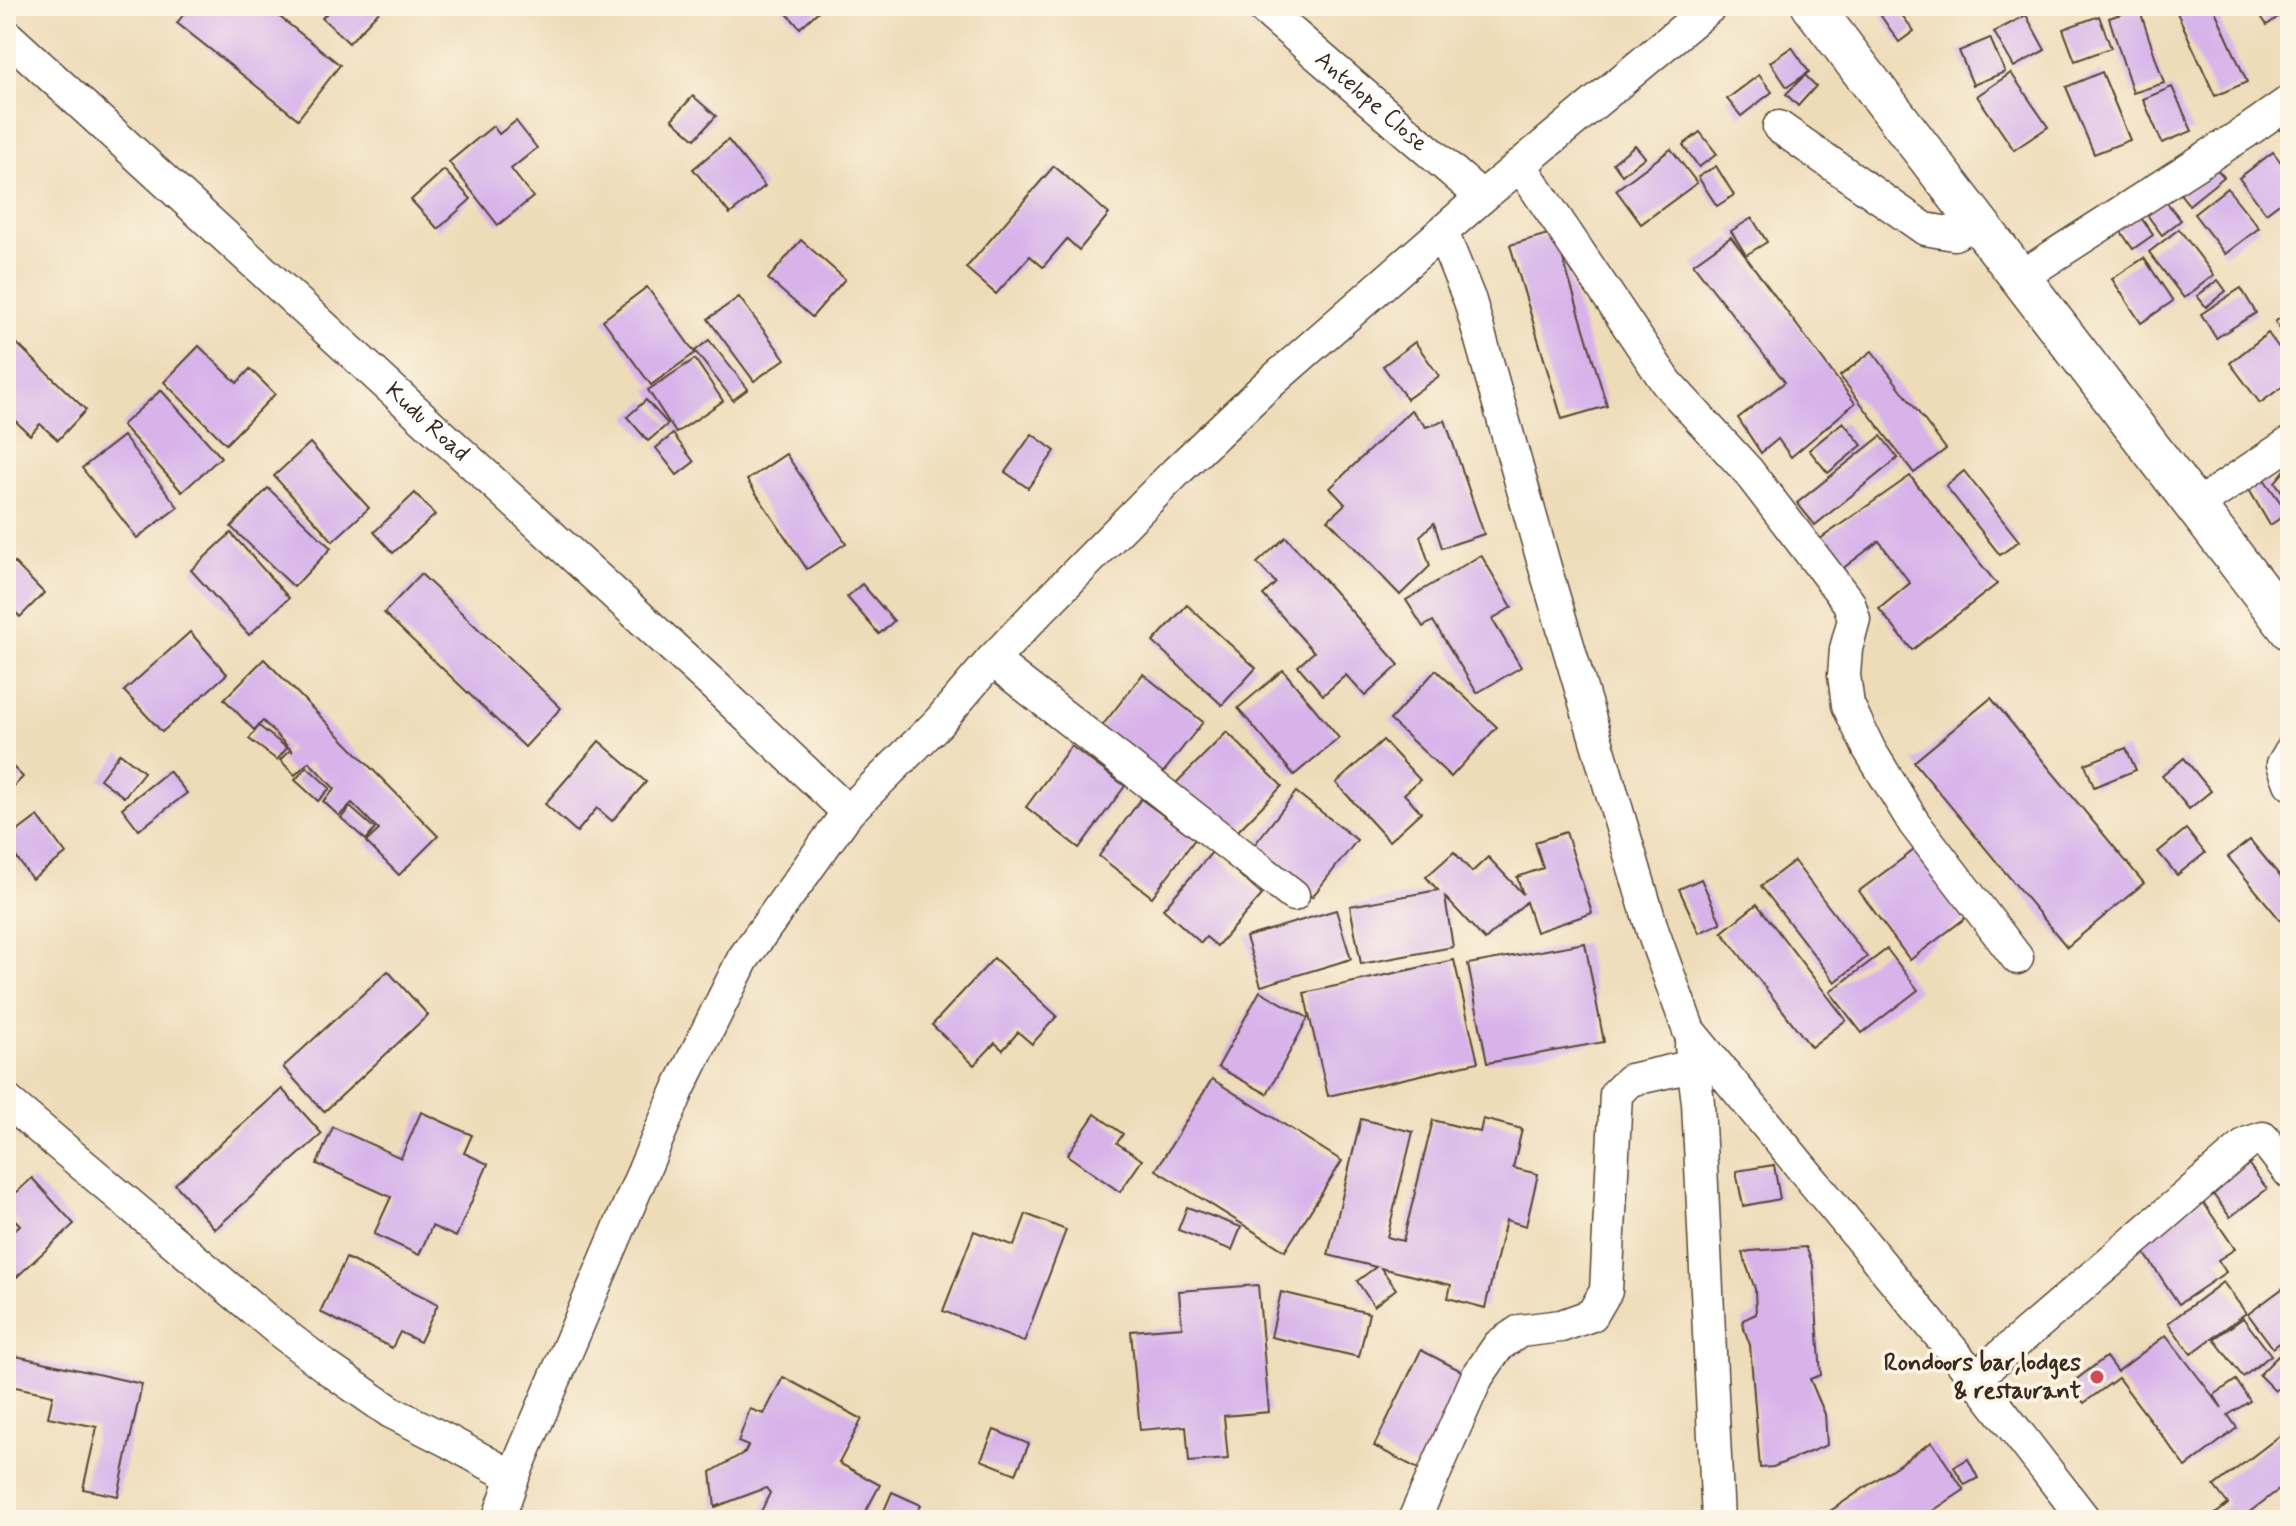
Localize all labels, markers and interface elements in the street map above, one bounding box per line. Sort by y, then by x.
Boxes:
street label: Antelope Close [1308,44,1435,159]
street label: Kudu Road [379,375,476,468]
place label: Rondoors bar,lodges & restaurant [1884,1348,2082,1407]
marker: Rondoors bar,lodges & restaurant [2088,1368,2106,1386]

